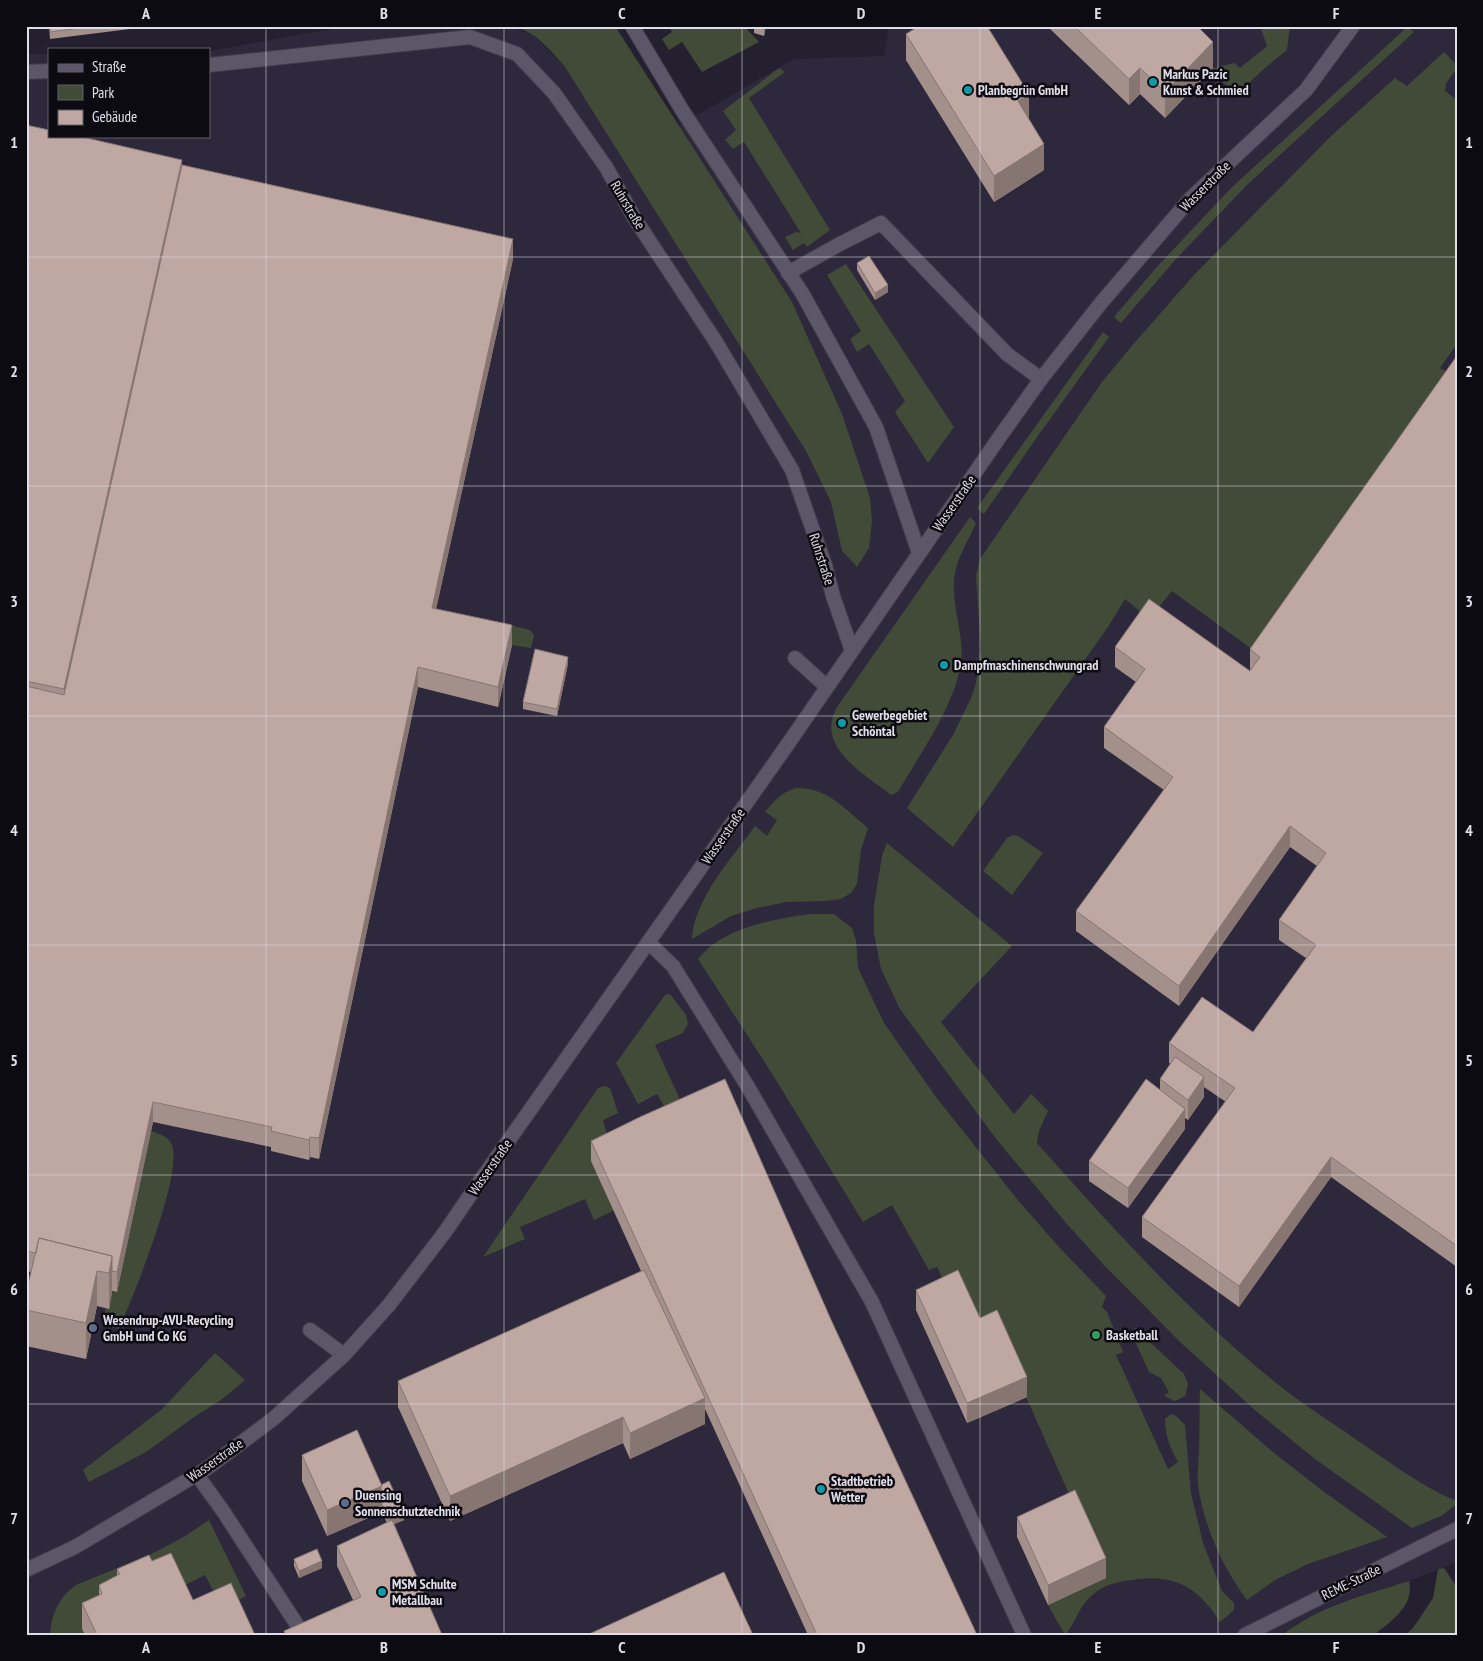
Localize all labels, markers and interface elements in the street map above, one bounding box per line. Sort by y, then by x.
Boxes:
text: A [141,3,151,23]
text: B [380,3,388,23]
text: C [618,3,626,23]
text: D [857,3,866,23]
text: E [1095,3,1102,23]
text: F [1333,3,1340,23]
legend [48,48,210,138]
text: Straße [92,57,126,76]
place label: Markus Pazic Kunst & Schmied [1163,65,1249,99]
marker: Markus Pazic Kunst & Schmied [1147,76,1159,88]
place label: Planbegrün GmbH [978,81,1068,99]
text: Park [92,83,114,102]
marker: Planbegrün GmbH [962,84,974,96]
text: Gebäude [92,107,137,126]
text: 1 [10,132,18,152]
text: 1 [1465,132,1473,152]
street label: Wasserstraße [1176,157,1234,215]
street label: Ruhrstraße [607,177,650,233]
text: 2 [10,361,18,381]
text: 2 [1465,361,1473,381]
street label: Wasserstraße [928,471,980,534]
street label: Ruhrstraße [805,531,839,587]
text: 3 [10,591,18,611]
text: 3 [1465,591,1473,611]
place label: Dampfmaschinenschwungrad [954,656,1099,674]
marker: Dampfmaschinenschwungrad [938,659,950,671]
place label: Gewerbegebiet Schöntal [852,706,927,740]
marker: Gewerbegebiet Schöntal [836,717,848,729]
street label: Wasserstraße [697,804,749,867]
text: 4 [10,820,18,840]
text: 4 [1465,820,1473,840]
text: 5 [10,1050,18,1070]
text: 5 [1465,1050,1473,1070]
street label: Wasserstraße [464,1135,516,1198]
text: 6 [10,1279,18,1299]
text: 6 [1465,1279,1473,1299]
place label: Wesendrup-AVU-Recycling GmbH und Co KG [102,1311,234,1345]
marker: Wesendrup-AVU-Recycling GmbH und Co KG [87,1322,99,1334]
place label: Basketball [1106,1326,1159,1344]
marker: Basketball [1090,1329,1102,1341]
street label: Wasserstraße [184,1434,247,1486]
place label: Stadtbetrieb Wetter [830,1472,893,1506]
marker: Stadtbetrieb Wetter [815,1483,827,1495]
place label: Duensing Sonnenschutztechnik [355,1486,460,1520]
marker: Duensing Sonnenschutztechnik [339,1497,351,1509]
text: 7 [10,1508,18,1528]
text: 7 [1465,1508,1473,1528]
street label: REME-Straße [1318,1560,1384,1604]
place label: MSM Schulte Metallbau [392,1575,457,1609]
marker: MSM Schulte Metallbau [376,1586,388,1598]
text: A [141,1637,151,1657]
text: B [380,1637,388,1657]
text: C [618,1637,626,1657]
text: D [857,1637,866,1657]
text: E [1095,1637,1102,1657]
text: F [1333,1637,1340,1657]

